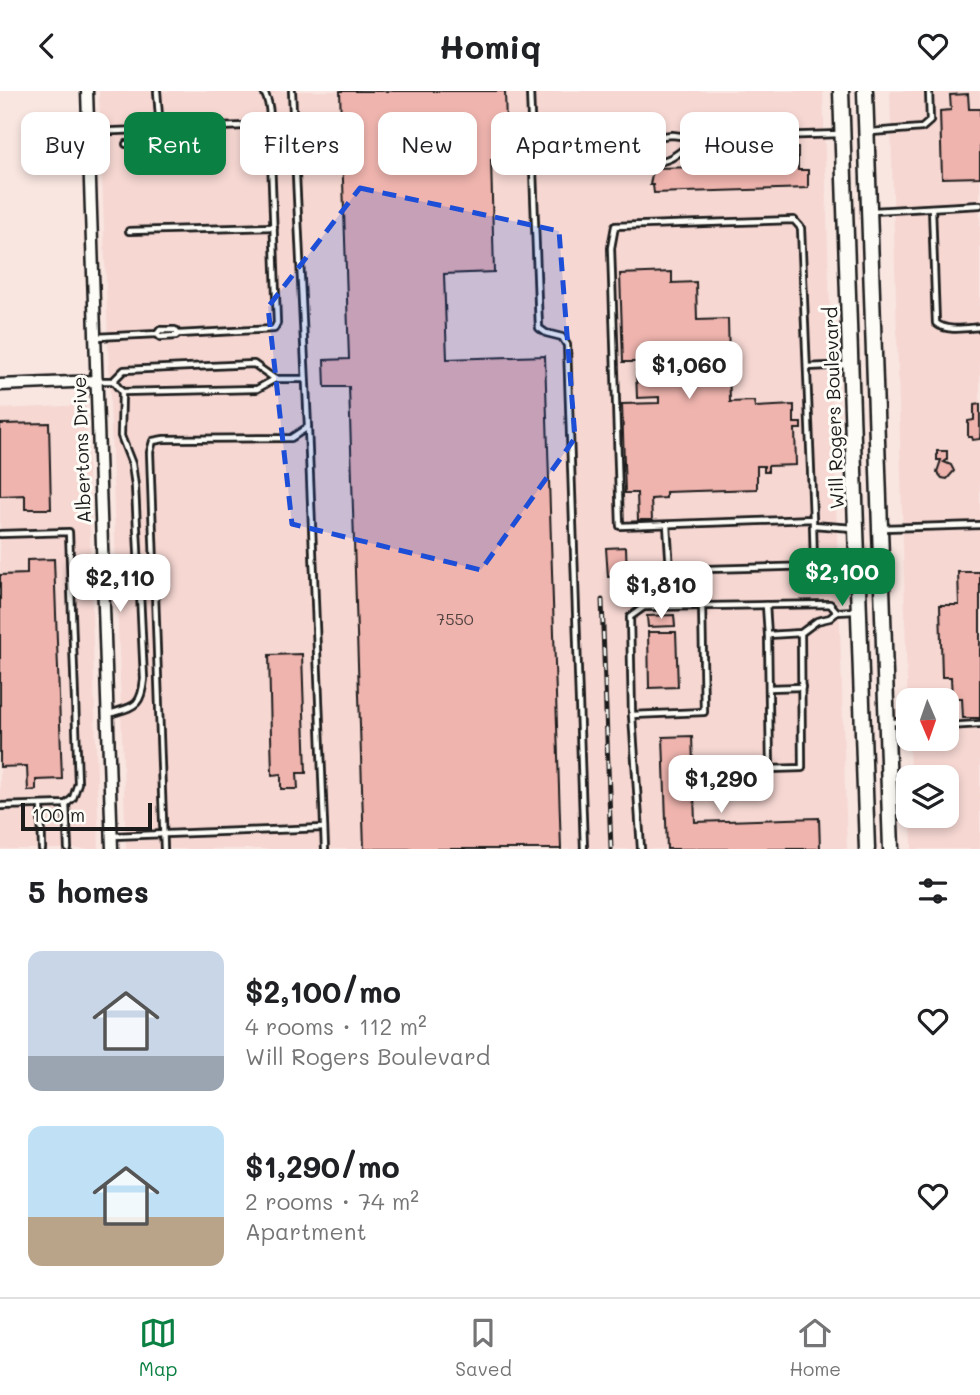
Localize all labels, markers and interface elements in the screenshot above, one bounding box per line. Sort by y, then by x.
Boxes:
text: Homiq [439,25,541,67]
icon: back [28,27,66,65]
icon: heart [914,27,952,65]
chip: Buy [21,112,110,175]
chip: Rent [124,112,226,175]
chip: Filters [240,112,364,175]
chip: New [378,112,477,175]
chip: Apartment [491,112,666,175]
chip: House [680,112,799,175]
street label: Will Rogers Boulevard [817,306,849,510]
pin: $1,060 [632,341,746,401]
text: $1,060 [652,349,726,379]
street label: Albertons Drive [66,376,96,524]
pin: $2,100 [785,549,899,608]
pin: $2,110 [63,554,177,614]
text: $2,100 [805,556,879,586]
pin: $1,810 [604,561,718,621]
text: $2,110 [85,562,155,592]
text: $1,810 [626,569,696,599]
house number: 7550 [436,608,474,629]
north arrow [896,688,959,751]
map controls [896,688,959,828]
pin: $1,290 [664,755,778,815]
text: $1,290 [685,763,757,793]
button: layers [896,765,959,828]
scale bar [21,800,152,832]
text: 100 m [32,802,85,827]
text: 5 homes [28,871,149,911]
icon: filters [914,872,952,910]
text: $2,100/mo [245,971,401,1011]
icon: home [84,979,168,1063]
icon: heart [914,1002,952,1040]
text: 4 rooms · 112 m² [245,1011,427,1041]
text: Will Rogers Boulevard [245,1041,490,1071]
text: $1,290/mo [245,1146,400,1186]
icon: home [84,1154,168,1238]
icon: heart [914,1177,952,1215]
text: 2 rooms · 74 m² [245,1186,419,1216]
text: Apartment [245,1216,367,1246]
tab: Map [139,1314,178,1381]
tab: Saved [455,1314,512,1381]
tab: Home [789,1314,841,1381]

